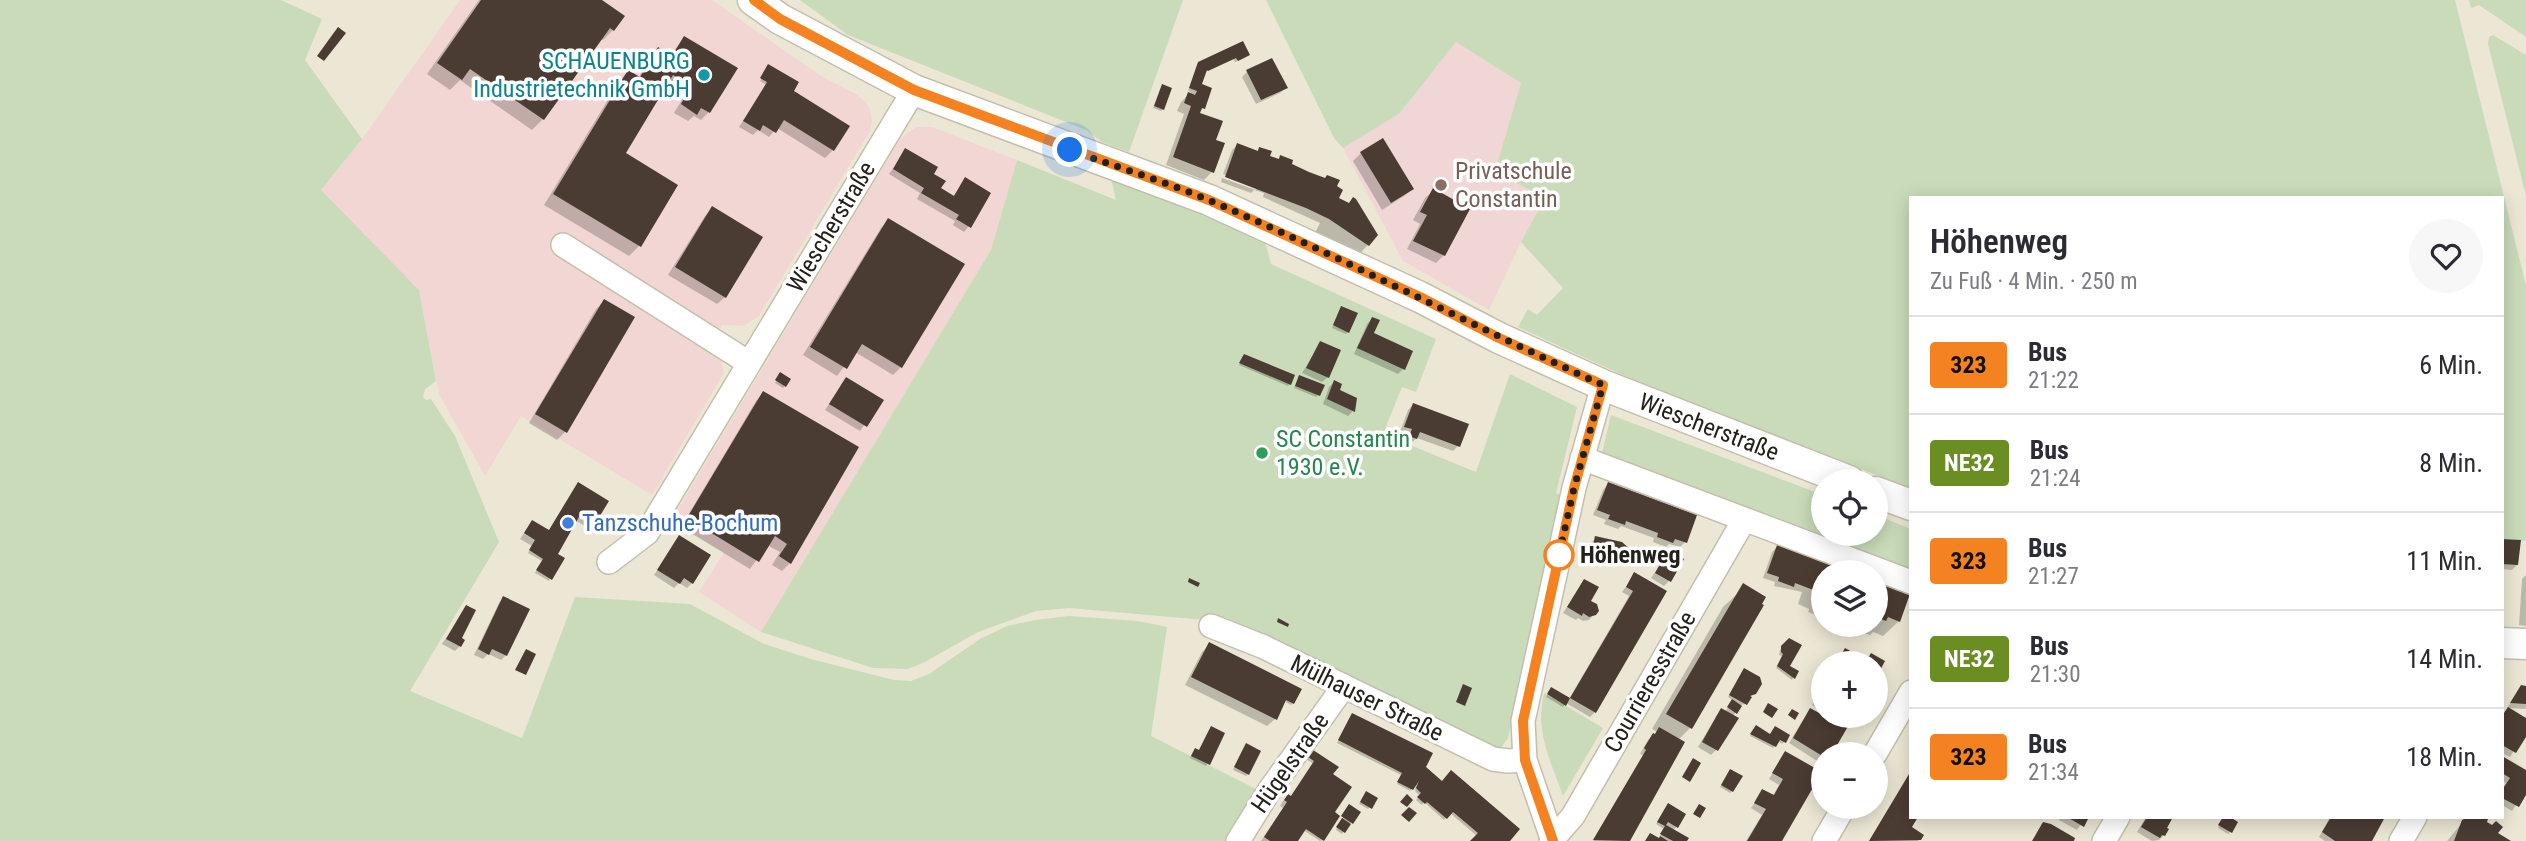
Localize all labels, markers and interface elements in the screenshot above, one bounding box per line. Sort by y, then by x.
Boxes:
place label: SCHAUENBURG Industrietechnik GmbH [473,47,690,103]
marker: SCHAUENBURG Industrietechnik GmbH [696,67,712,83]
your location [1052,132,1087,167]
street label: Wiescherstraße [781,157,881,297]
place label: Privatschule Constantin [1455,157,1572,213]
marker: Privatschule Constantin [1433,177,1449,193]
button: heart [2409,219,2483,293]
text: Höhenweg [1930,222,2068,261]
text: Zu Fuß · 4 Min. · 250 m [1930,268,2138,295]
text: Bus [2028,337,2067,367]
text: 6 Min. [2419,350,2483,380]
text: 323 [1950,351,1987,379]
text: 21:22 [2028,367,2079,394]
street label: Wiescherstraße [1635,388,1783,466]
place label: SC Constantin 1930 e.V. [1276,425,1410,481]
text: Bus [2030,435,2069,465]
marker: SC Constantin 1930 e.V. [1254,445,1270,461]
text: 8 Min. [2419,448,2483,478]
text: NE32 [1944,449,1995,477]
text: 21:24 [2030,465,2081,492]
map controls [1811,469,1888,819]
button: locate [1811,469,1888,546]
place label: Tanzschuhe-Bochum [582,509,778,537]
marker: Tanzschuhe-Bochum [560,515,576,531]
text: Bus [2028,533,2067,563]
marker: Höhenweg [1544,540,1574,570]
place label: Höhenweg [1580,541,1681,569]
text: 11 Min. [2406,546,2483,576]
text: 323 [1950,547,1987,575]
button: layers [1811,560,1888,637]
text: 21:27 [2028,563,2079,590]
street label: Courrieresstraße [1598,607,1702,757]
text: Bus [2030,631,2069,661]
text: 14 Min. [2406,644,2483,674]
text: NE32 [1944,645,1995,673]
street label: Mülhauser Straße [1286,649,1448,747]
button: + [1811,651,1888,728]
text: 21:30 [2030,661,2081,688]
street label: Hügelstraße [1245,708,1335,818]
text: Bus [2028,729,2067,759]
button: − [1811,742,1888,819]
text: 18 Min. [2406,742,2483,772]
text: 323 [1950,743,1987,771]
text: 21:34 [2028,759,2079,786]

